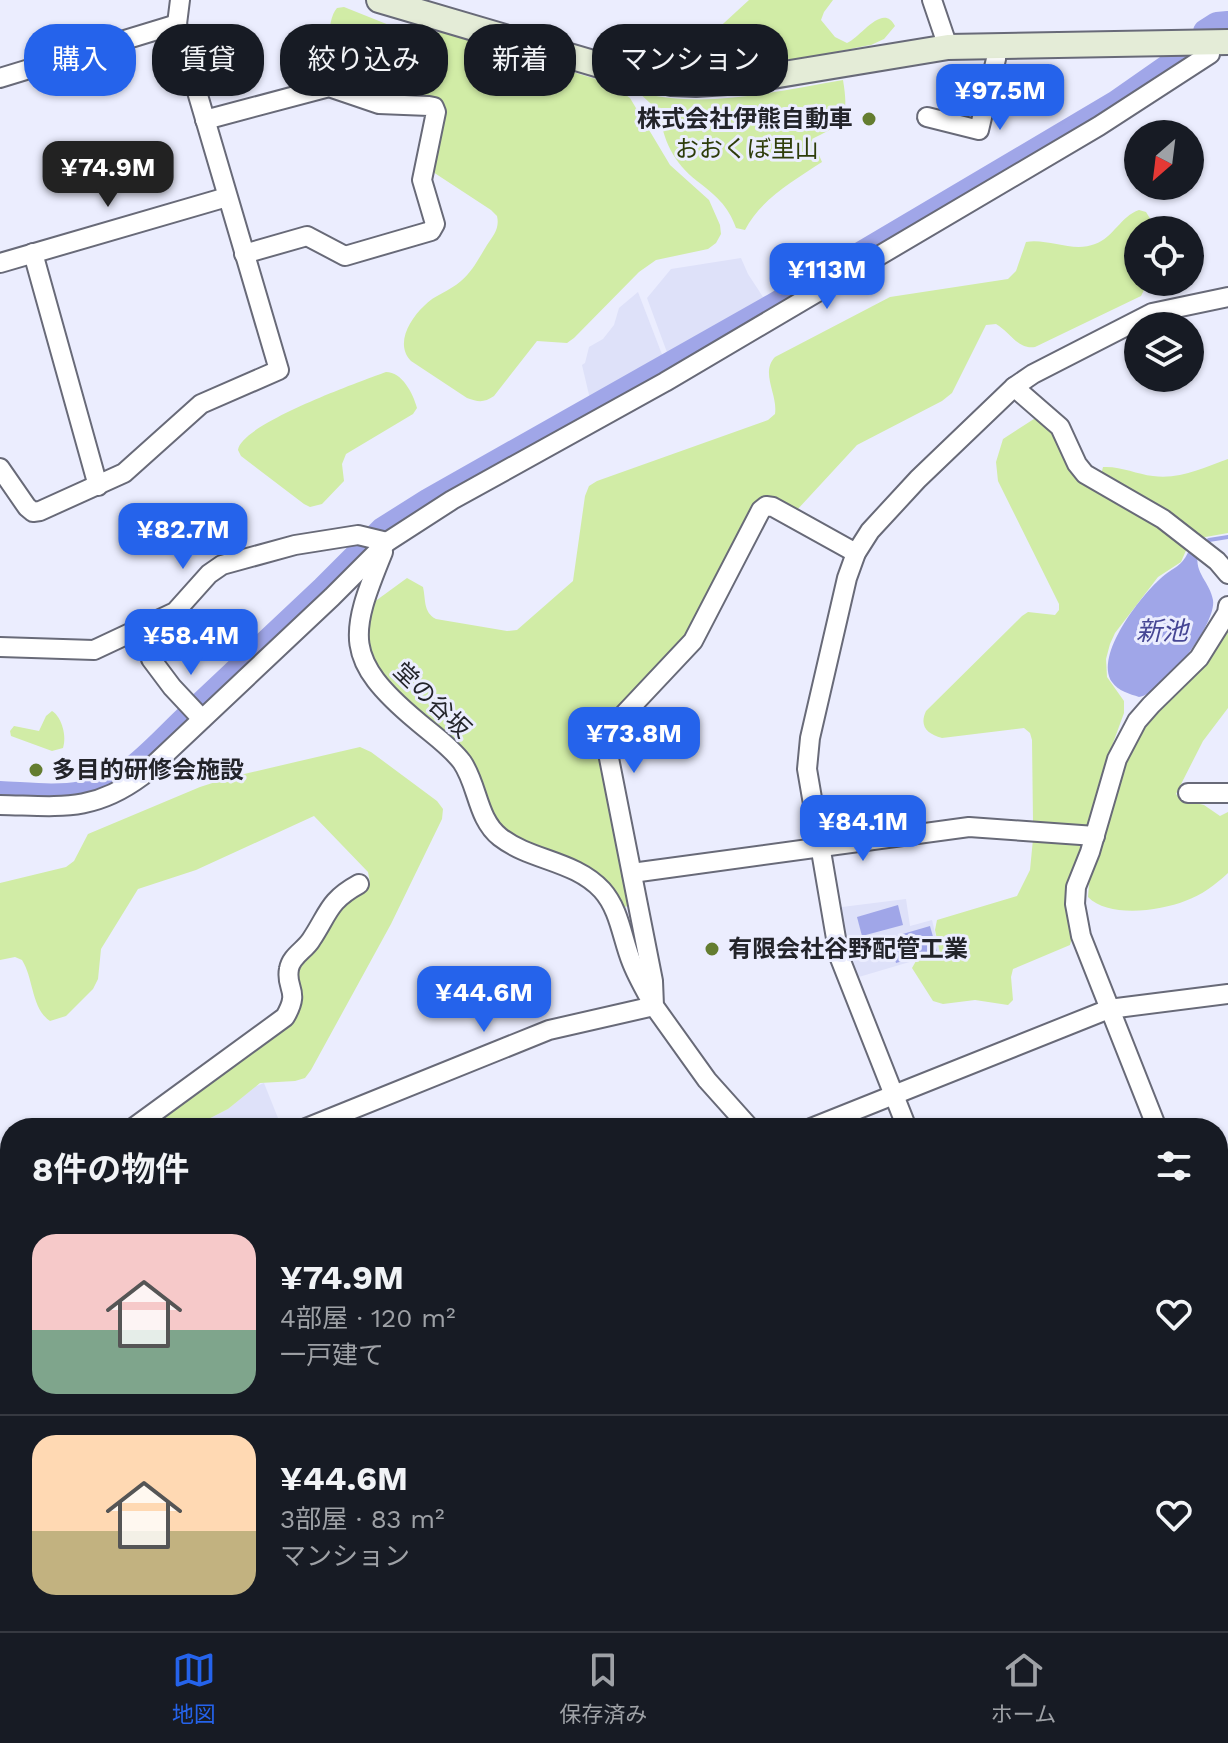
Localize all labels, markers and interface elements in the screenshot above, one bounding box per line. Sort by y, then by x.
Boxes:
chip: 購入 [24,24,136,96]
chip: 賃貸 [152,24,264,96]
chip: 絞り込み [280,24,448,96]
chip: 新着 [464,24,576,96]
chip: マンション [592,24,788,96]
pin: ¥97.5M [935,64,1065,132]
text: ¥97.5M [954,75,1046,105]
place label: 株式会社伊熊自動車 [637,105,853,133]
marker: 株式会社伊熊自動車 [860,110,878,128]
north arrow [1124,120,1204,200]
map controls [1124,120,1204,392]
park label: おおくぼ里山 [675,135,819,163]
pin: ¥74.9M [43,141,173,209]
text: ¥74.9M [61,152,155,182]
button: locate [1124,216,1204,296]
pin: ¥113M [771,243,883,311]
text: ¥113M [788,254,866,284]
button: layers [1124,312,1204,392]
pin: ¥82.7M [118,503,248,571]
text: ¥82.7M [136,514,230,544]
pin: ¥58.4M [126,609,256,677]
water label: 新池 [1136,616,1191,646]
text: ¥58.4M [143,620,239,650]
street label: 堂の谷坂 [388,657,476,743]
pin: ¥73.8M [569,707,699,775]
text: ¥73.8M [586,718,682,748]
place label: 多目的研修会施設 [52,756,244,784]
marker: 多目的研修会施設 [27,761,45,779]
pin: ¥84.1M [798,795,928,863]
text: ¥84.1M [818,806,908,836]
place label: 有限会社谷野配管工業 [728,935,968,963]
marker: 有限会社谷野配管工業 [703,940,721,958]
pin: ¥44.6M [419,966,549,1034]
text: ¥44.6M [435,977,533,1007]
icon: filters [1152,1144,1196,1188]
text: 8件の物件 [32,1149,189,1189]
text: ¥74.9M [280,1257,404,1297]
icon: home [96,1266,192,1362]
icon: heart [1152,1292,1196,1336]
text: 4部屋 · 120 m² [280,1303,456,1333]
text: 一戸建て [280,1340,384,1370]
text: ¥44.6M [280,1458,408,1498]
icon: home [96,1467,192,1563]
icon: heart [1152,1493,1196,1537]
text: 3部屋 · 83 m² [280,1504,445,1534]
text: マンション [280,1541,410,1571]
tab: 地図 [172,1648,216,1728]
tab: 保存済み [559,1648,647,1728]
tab: ホーム [991,1648,1056,1728]

